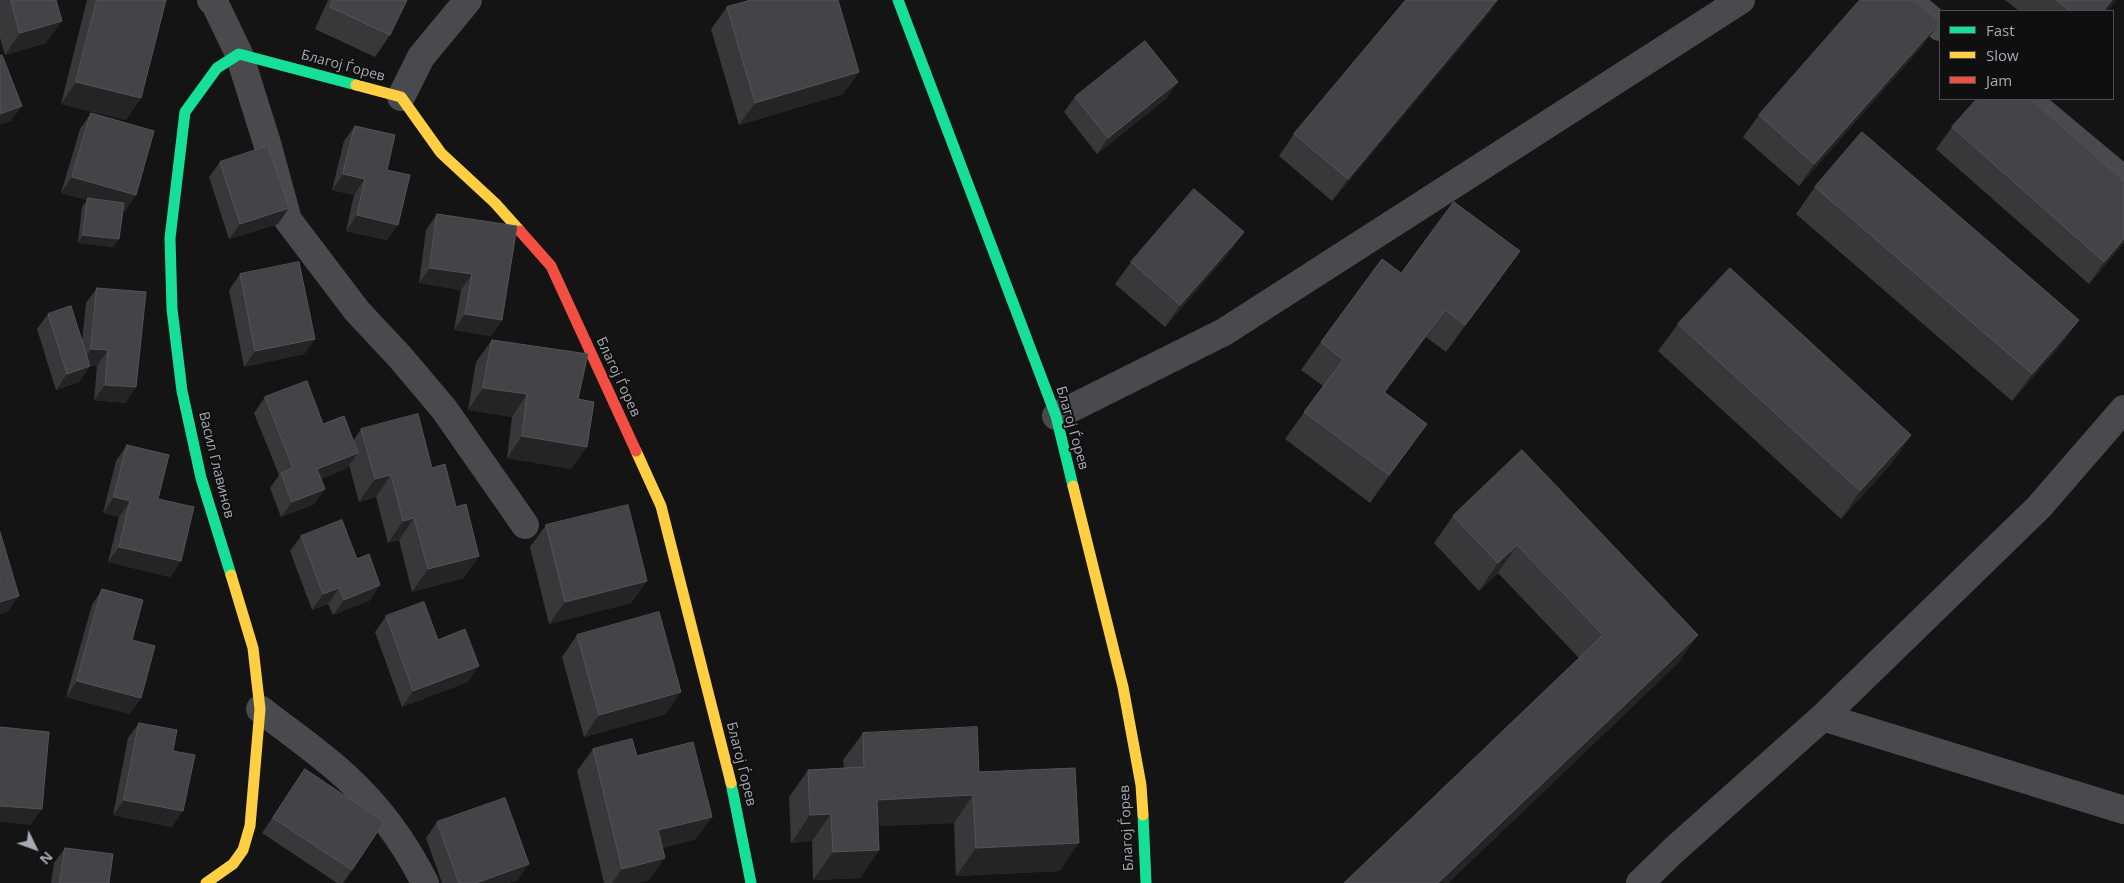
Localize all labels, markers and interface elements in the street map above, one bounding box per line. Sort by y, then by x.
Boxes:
legend [1939,10,2114,100]
text: Fast [1986,20,2015,40]
text: Slow [1986,45,2019,65]
street label: Благој Ѓорев [299,47,387,85]
text: Jam [1986,70,2012,90]
street label: Благој Ѓорев [592,334,644,420]
street label: Благој Ѓорев [1052,384,1092,472]
street label: Васил Главинов [195,410,237,520]
street label: Благој Ѓорев [722,720,760,808]
street label: Благој Ѓорев [1116,785,1138,871]
north arrow [10,823,60,873]
text: N [36,848,57,869]

